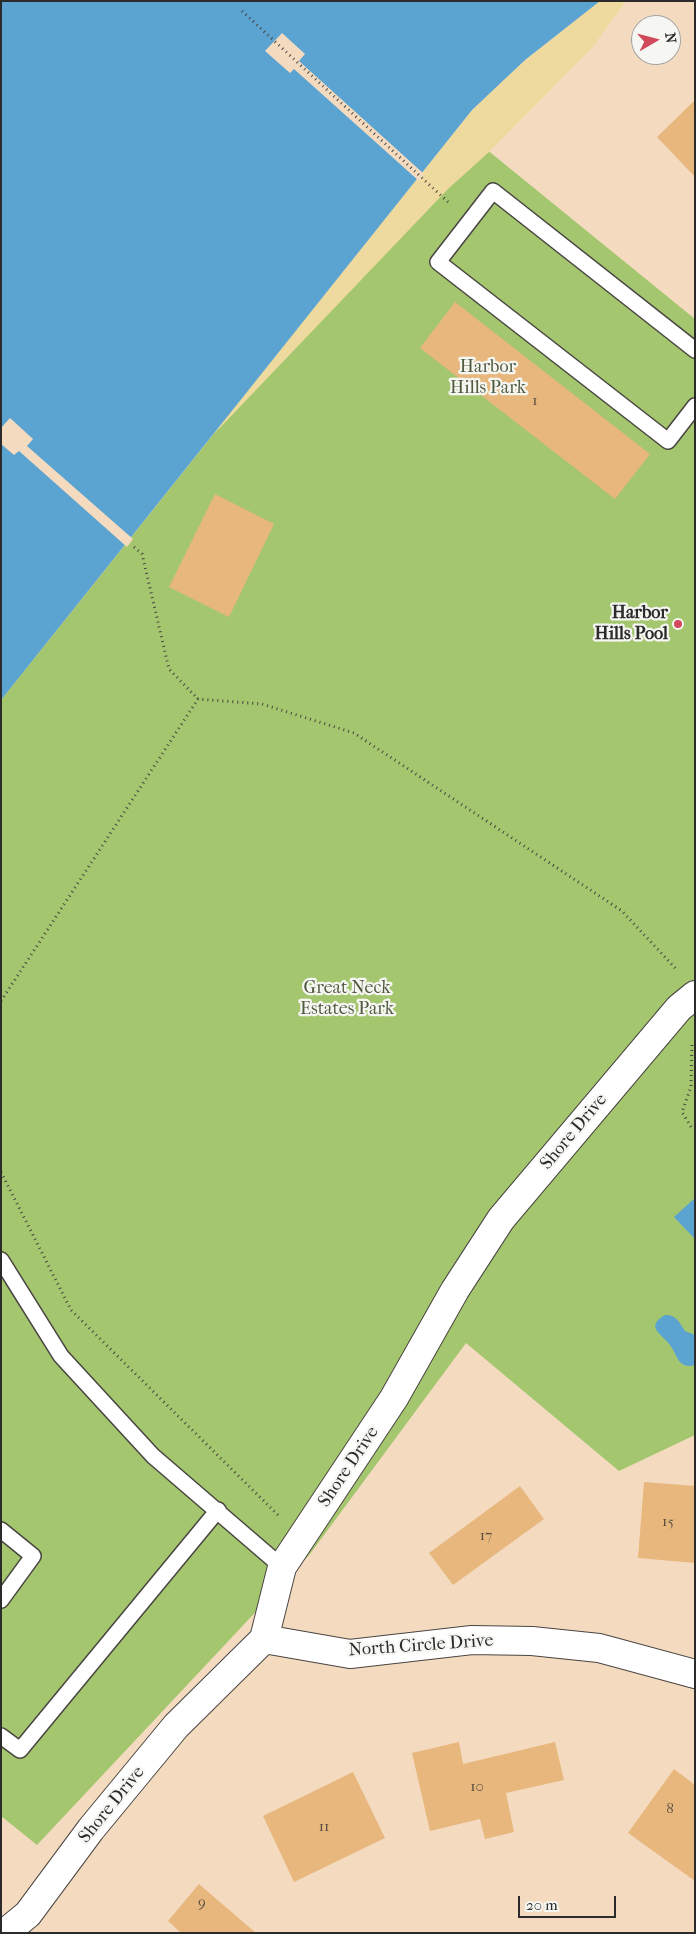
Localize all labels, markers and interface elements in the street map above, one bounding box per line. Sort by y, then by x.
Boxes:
north arrow [631,15,681,65]
text: N [661,32,680,44]
park label: Harbor Hills Park [450,357,526,399]
house number: 1 [532,392,538,410]
place label: Harbor Hills Pool [594,603,668,646]
marker: Harbor Hills Pool [672,618,684,630]
park label: Great Neck Estates Park [300,978,394,1021]
street label: Shore Drive [536,1090,612,1174]
street label: Shore Drive [314,1423,384,1511]
house number: 15 [662,1513,674,1531]
house number: 17 [480,1527,492,1545]
street label: North Circle Drive [348,1630,494,1662]
street label: Shore Drive [74,1762,150,1848]
house number: 10 [470,1778,484,1796]
house number: 8 [666,1800,674,1818]
house number: 11 [319,1818,329,1836]
scale bar [521,1886,618,1918]
house number: 9 [198,1894,206,1912]
text: 20 m [526,1896,558,1914]

